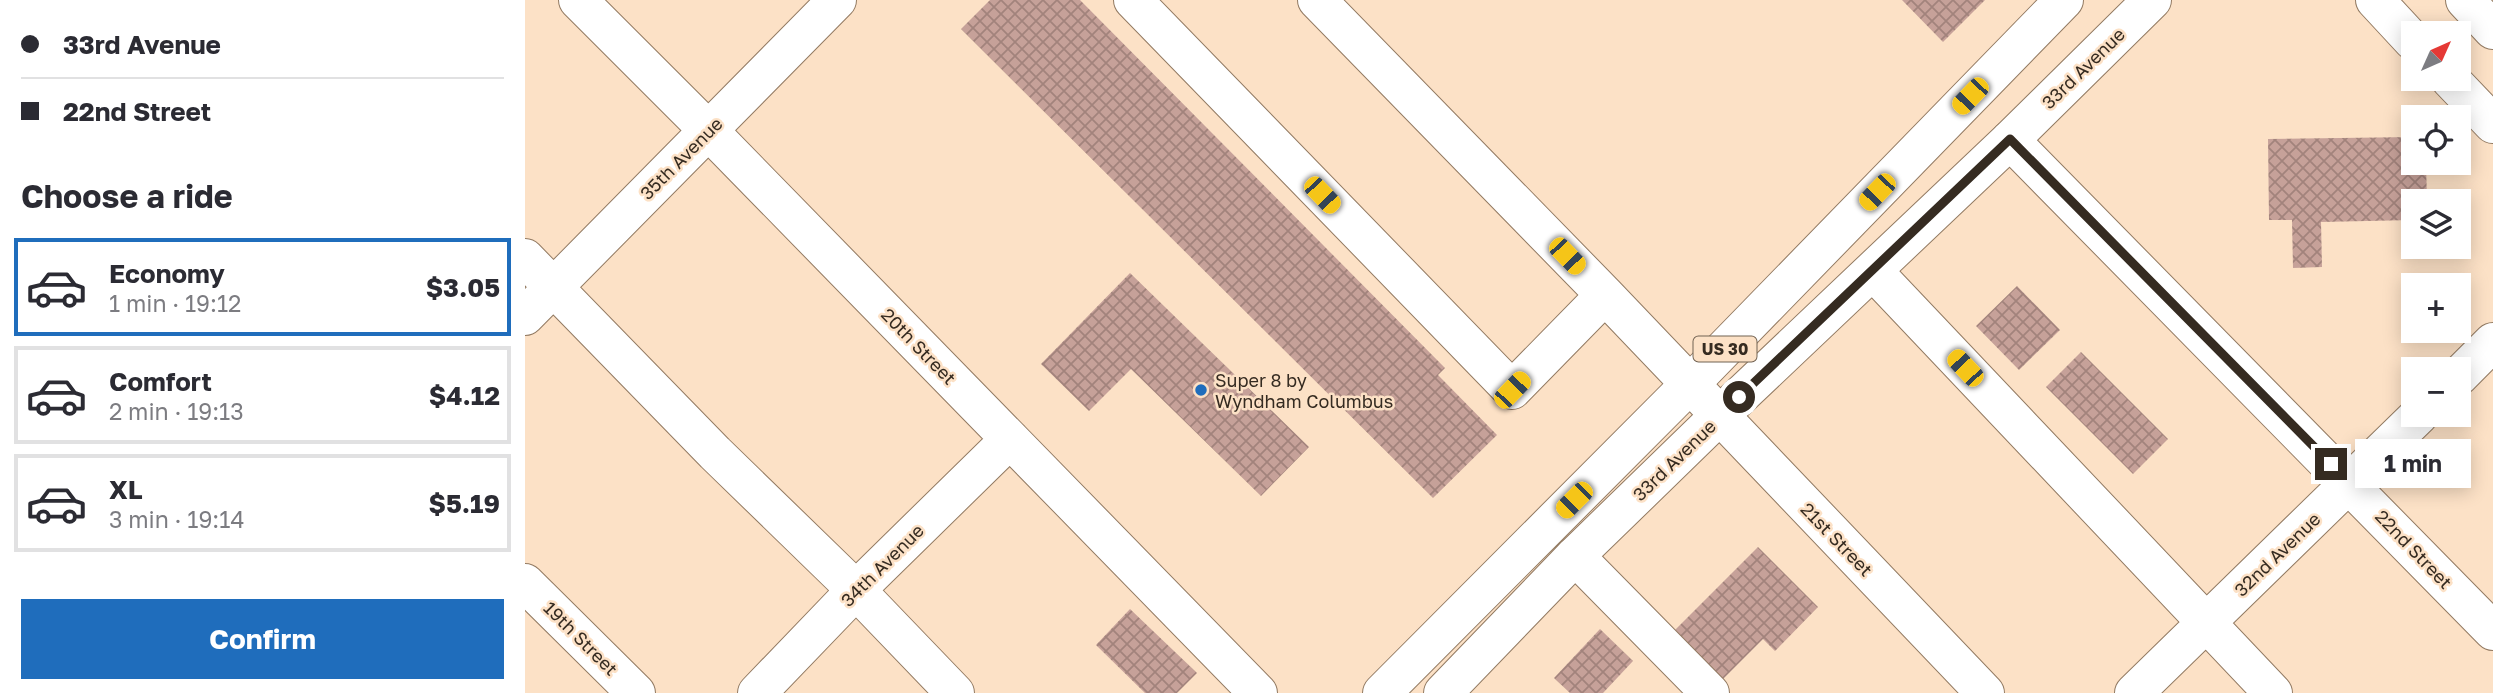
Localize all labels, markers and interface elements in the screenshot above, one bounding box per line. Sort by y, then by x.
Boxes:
north arrow [2401,21,2471,91]
map controls [2401,21,2471,427]
street label: 33rd Avenue [2037,23,2129,113]
text: 33rd Avenue [63,29,221,60]
car [1948,74,1993,118]
text: 22nd Street [63,96,211,127]
button: locate [2401,105,2471,175]
street label: 35th Avenue [635,112,727,204]
car [1855,170,1900,214]
car [1300,173,1345,217]
text: Choose a ride [21,177,233,215]
button: layers [2401,189,2471,259]
car [1545,234,1590,278]
icon: car [25,256,88,319]
text: Economy [109,258,225,289]
text: $3.05 [426,272,500,303]
button: + [2401,273,2471,343]
text: 1 min · 19:12 [109,289,241,317]
street label: 20th Street [877,303,961,389]
road number: US 30 [1693,336,1757,362]
car [1943,345,1988,391]
button: − [2401,357,2471,427]
icon: car [25,364,88,427]
text: Comfort [109,366,212,397]
car [1490,368,1535,412]
place label: Super 8 by Wyndham Columbus [1215,369,1393,412]
text: $4.12 [429,380,500,411]
route start [1723,381,1755,413]
marker: Super 8 by Wyndham Columbus [1193,382,1209,398]
text: 2 min · 19:13 [109,397,244,425]
street label: 33rd Avenue [1628,415,1720,505]
callout: 1 min [2355,440,2471,489]
route end [2315,448,2347,480]
text: 1 min [2384,449,2442,477]
icon: car [25,472,88,535]
text: XL [109,474,143,505]
car [1552,478,1597,522]
text: $5.19 [428,488,500,519]
street label: 21st Street [1797,498,1877,580]
text: 3 min · 19:14 [109,505,244,533]
street label: 22nd Street [2371,505,2457,593]
street label: 32nd Avenue [2229,507,2325,601]
street label: 34th Avenue [836,519,928,611]
street label: 19th Street [539,596,623,680]
button: Confirm [21,599,504,679]

